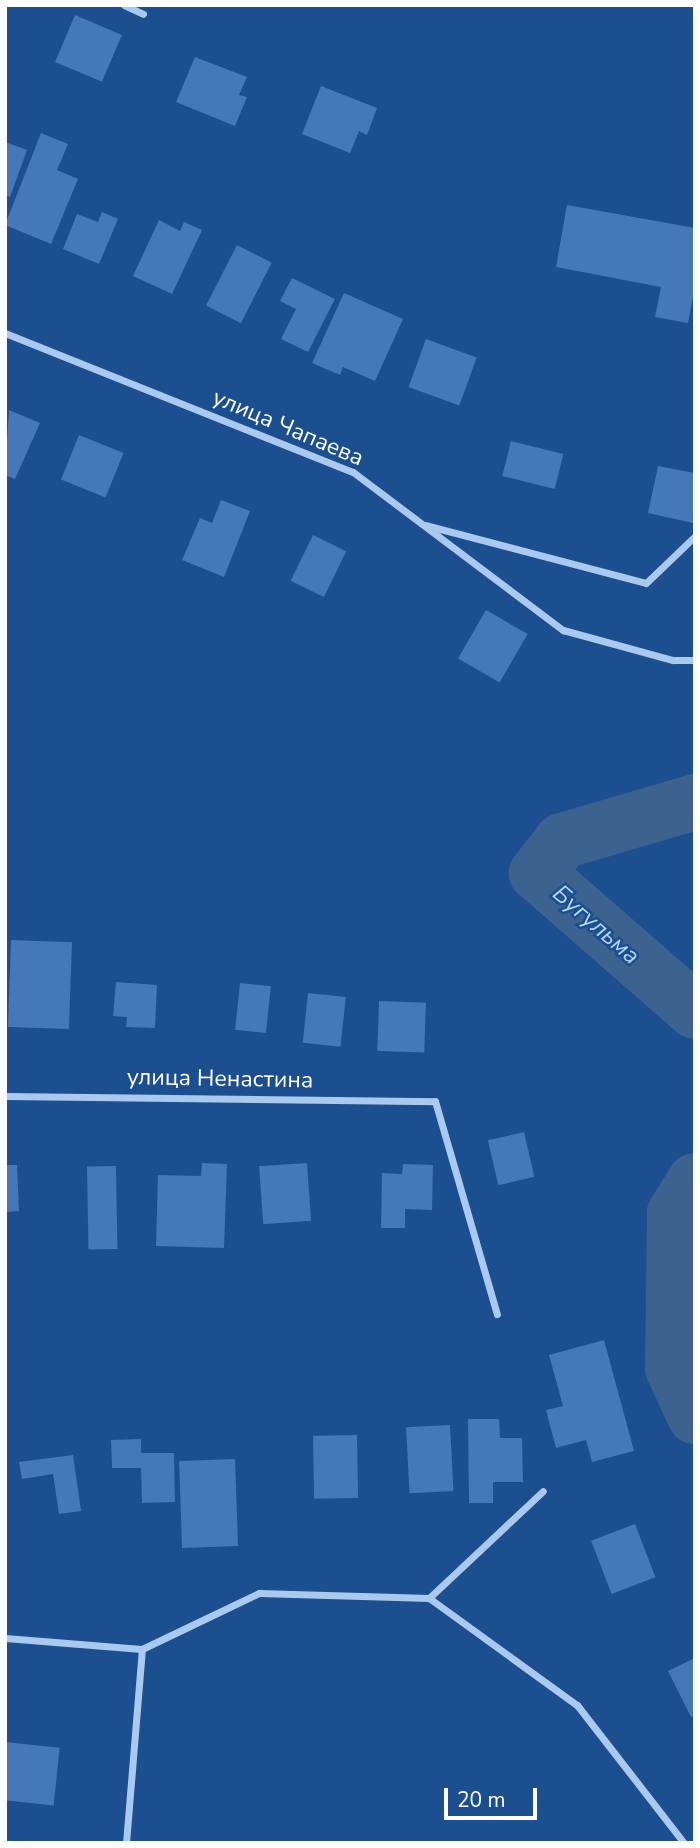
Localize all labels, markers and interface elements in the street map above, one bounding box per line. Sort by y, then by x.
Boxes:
street label: улица Чапаева [208,384,368,472]
water label: Бугульма [547,879,645,971]
street label: улица Ненастина [127,1064,313,1094]
scale bar [448,1774,541,1818]
text: 20 m [457,1786,506,1814]

